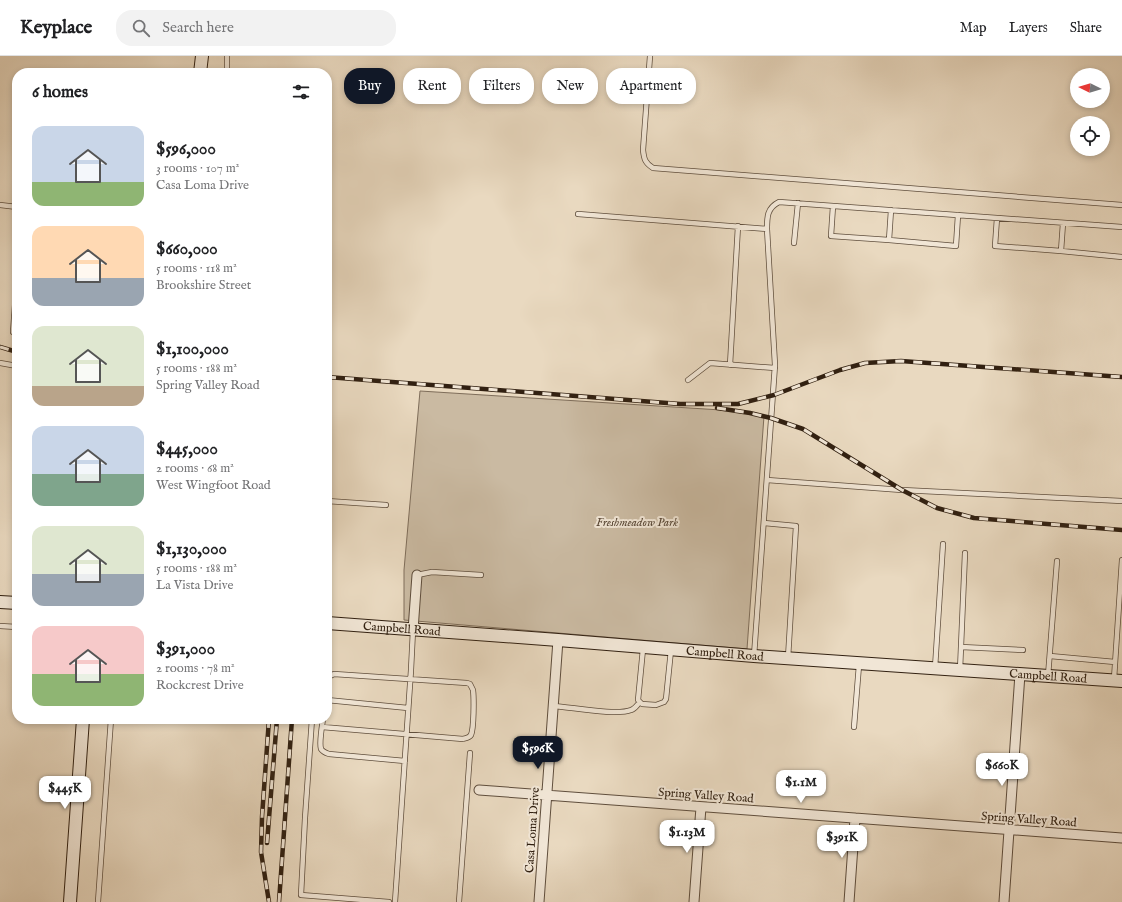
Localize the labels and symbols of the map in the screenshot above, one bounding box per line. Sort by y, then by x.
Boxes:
north arrow [1070,68,1110,108]
park label: Freshmeadow Park [596,515,678,530]
street label: Campbell Road [362,619,442,639]
street label: Campbell Road [685,643,765,665]
street label: Campbell Road [1009,666,1088,687]
pin: $596K [510,736,566,770]
pin: $660K [974,753,1030,787]
pin: $1.1M [773,770,829,804]
pin: $445K [37,776,93,810]
street label: Spring Valley Road [658,785,755,807]
street label: Casa Loma Drive [522,786,543,873]
street label: Spring Valley Road [981,809,1078,831]
pin: $1.13M [654,820,720,854]
pin: $391K [814,825,870,859]

